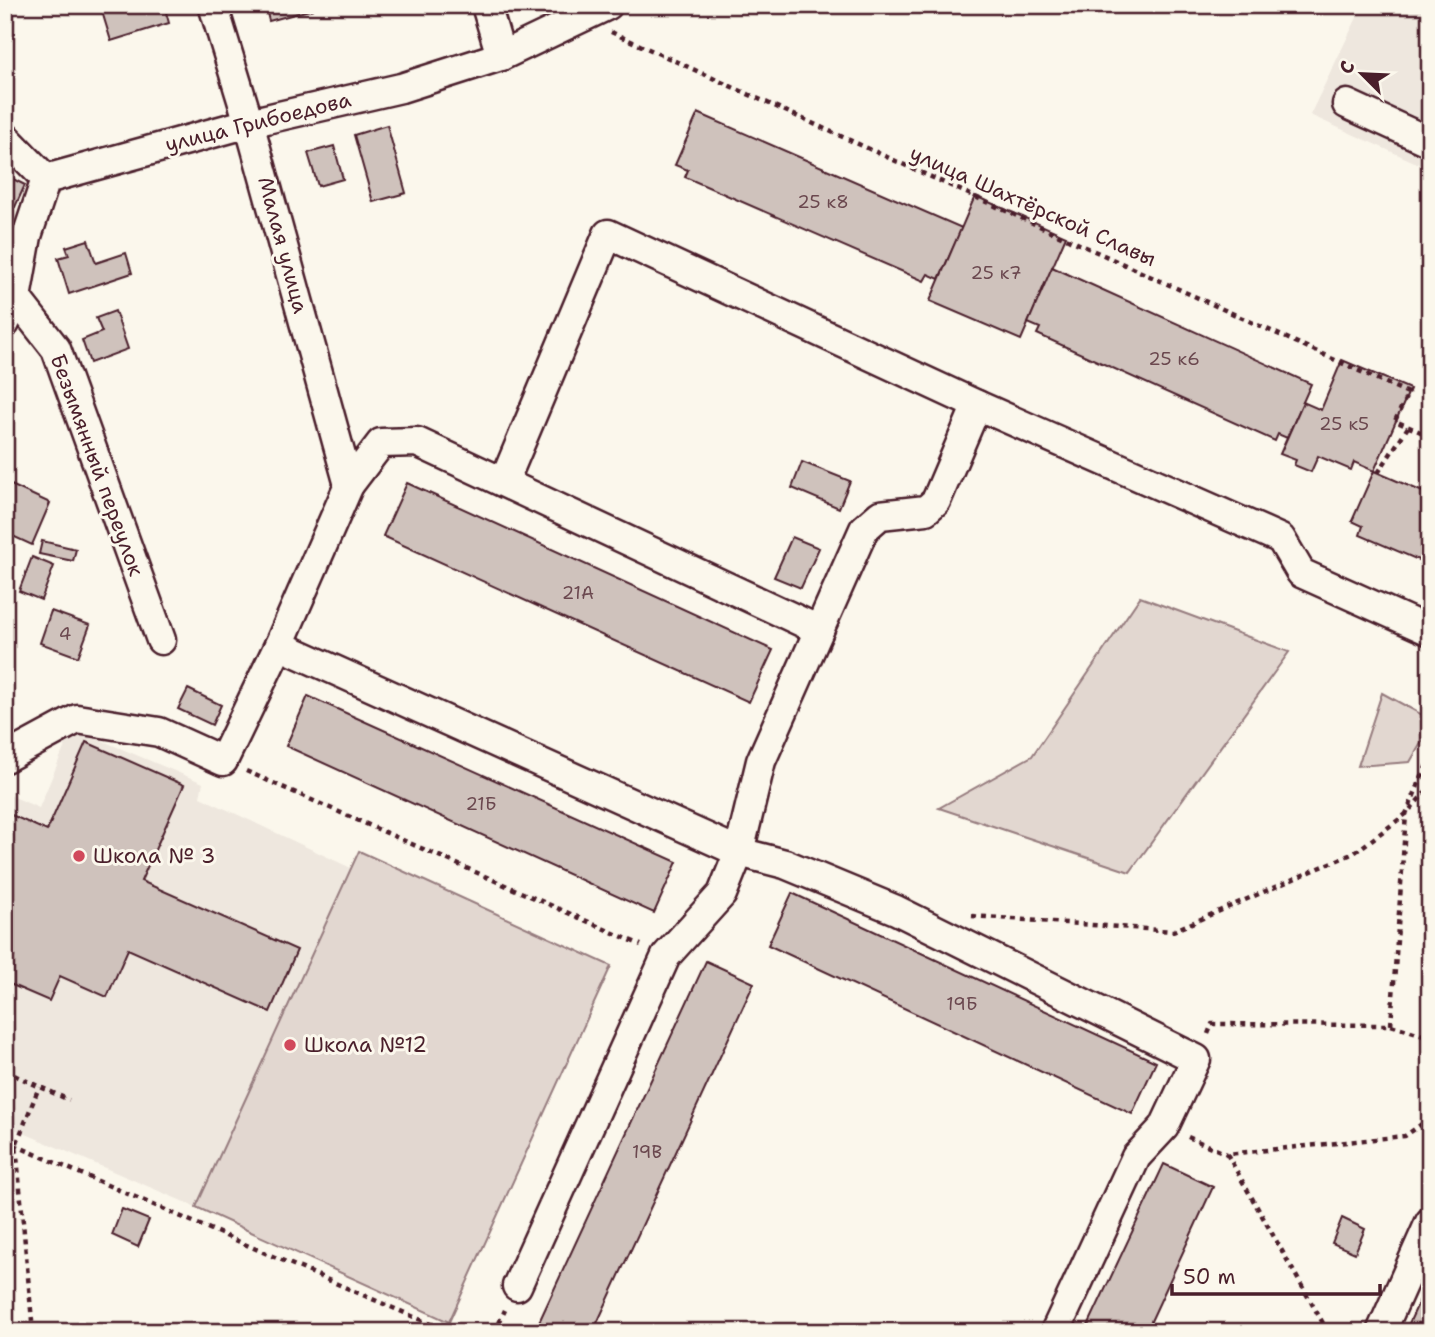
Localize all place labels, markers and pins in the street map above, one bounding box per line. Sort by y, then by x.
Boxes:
place label: Школа № 3 [93,842,215,870]
marker: Школа № 3 [71,848,87,864]
place label: Школа №12 [304,1031,427,1059]
marker: Школа №12 [282,1037,298,1053]

